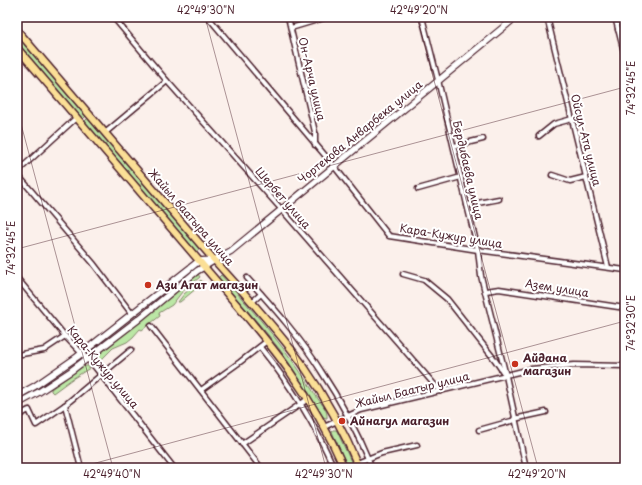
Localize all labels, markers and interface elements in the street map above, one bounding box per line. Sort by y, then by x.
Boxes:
text: 42°49'30"N [177,2,235,17]
text: 42°49'20"N [390,2,448,17]
street label: Он-Арча улица [295,35,330,122]
text: 74°32'45"E [623,61,638,115]
street label: Чортекова Анварбека улица [294,76,426,187]
street label: Ойсул-Ата улица [567,92,606,188]
street label: Бердибаева улица [449,119,488,221]
street label: Шербет улица [252,163,315,233]
street label: Жайыл баатыра улица [144,164,238,269]
street label: Кара-Кужур улица [399,219,504,252]
text: 74°32'45"E [3,221,18,275]
street label: Азем улица [524,274,590,301]
place label: Ази Агат магазин [156,276,258,293]
marker: Ази Агат магазин [143,280,153,290]
text: 74°32'30"E [623,295,638,351]
street label: Кара-Кужур улица [64,322,143,412]
place label: Айдана магазин [522,349,571,379]
marker: Айдана магазин [510,359,520,369]
street label: Жайыл Баатыр улица [353,367,471,412]
place label: Айнагул магазин [349,412,449,429]
marker: Айнагул магазин [337,416,347,426]
text: 42°49'40"N [83,466,141,481]
text: 42°49'30"N [295,466,353,481]
text: 42°49'20"N [508,466,566,481]

